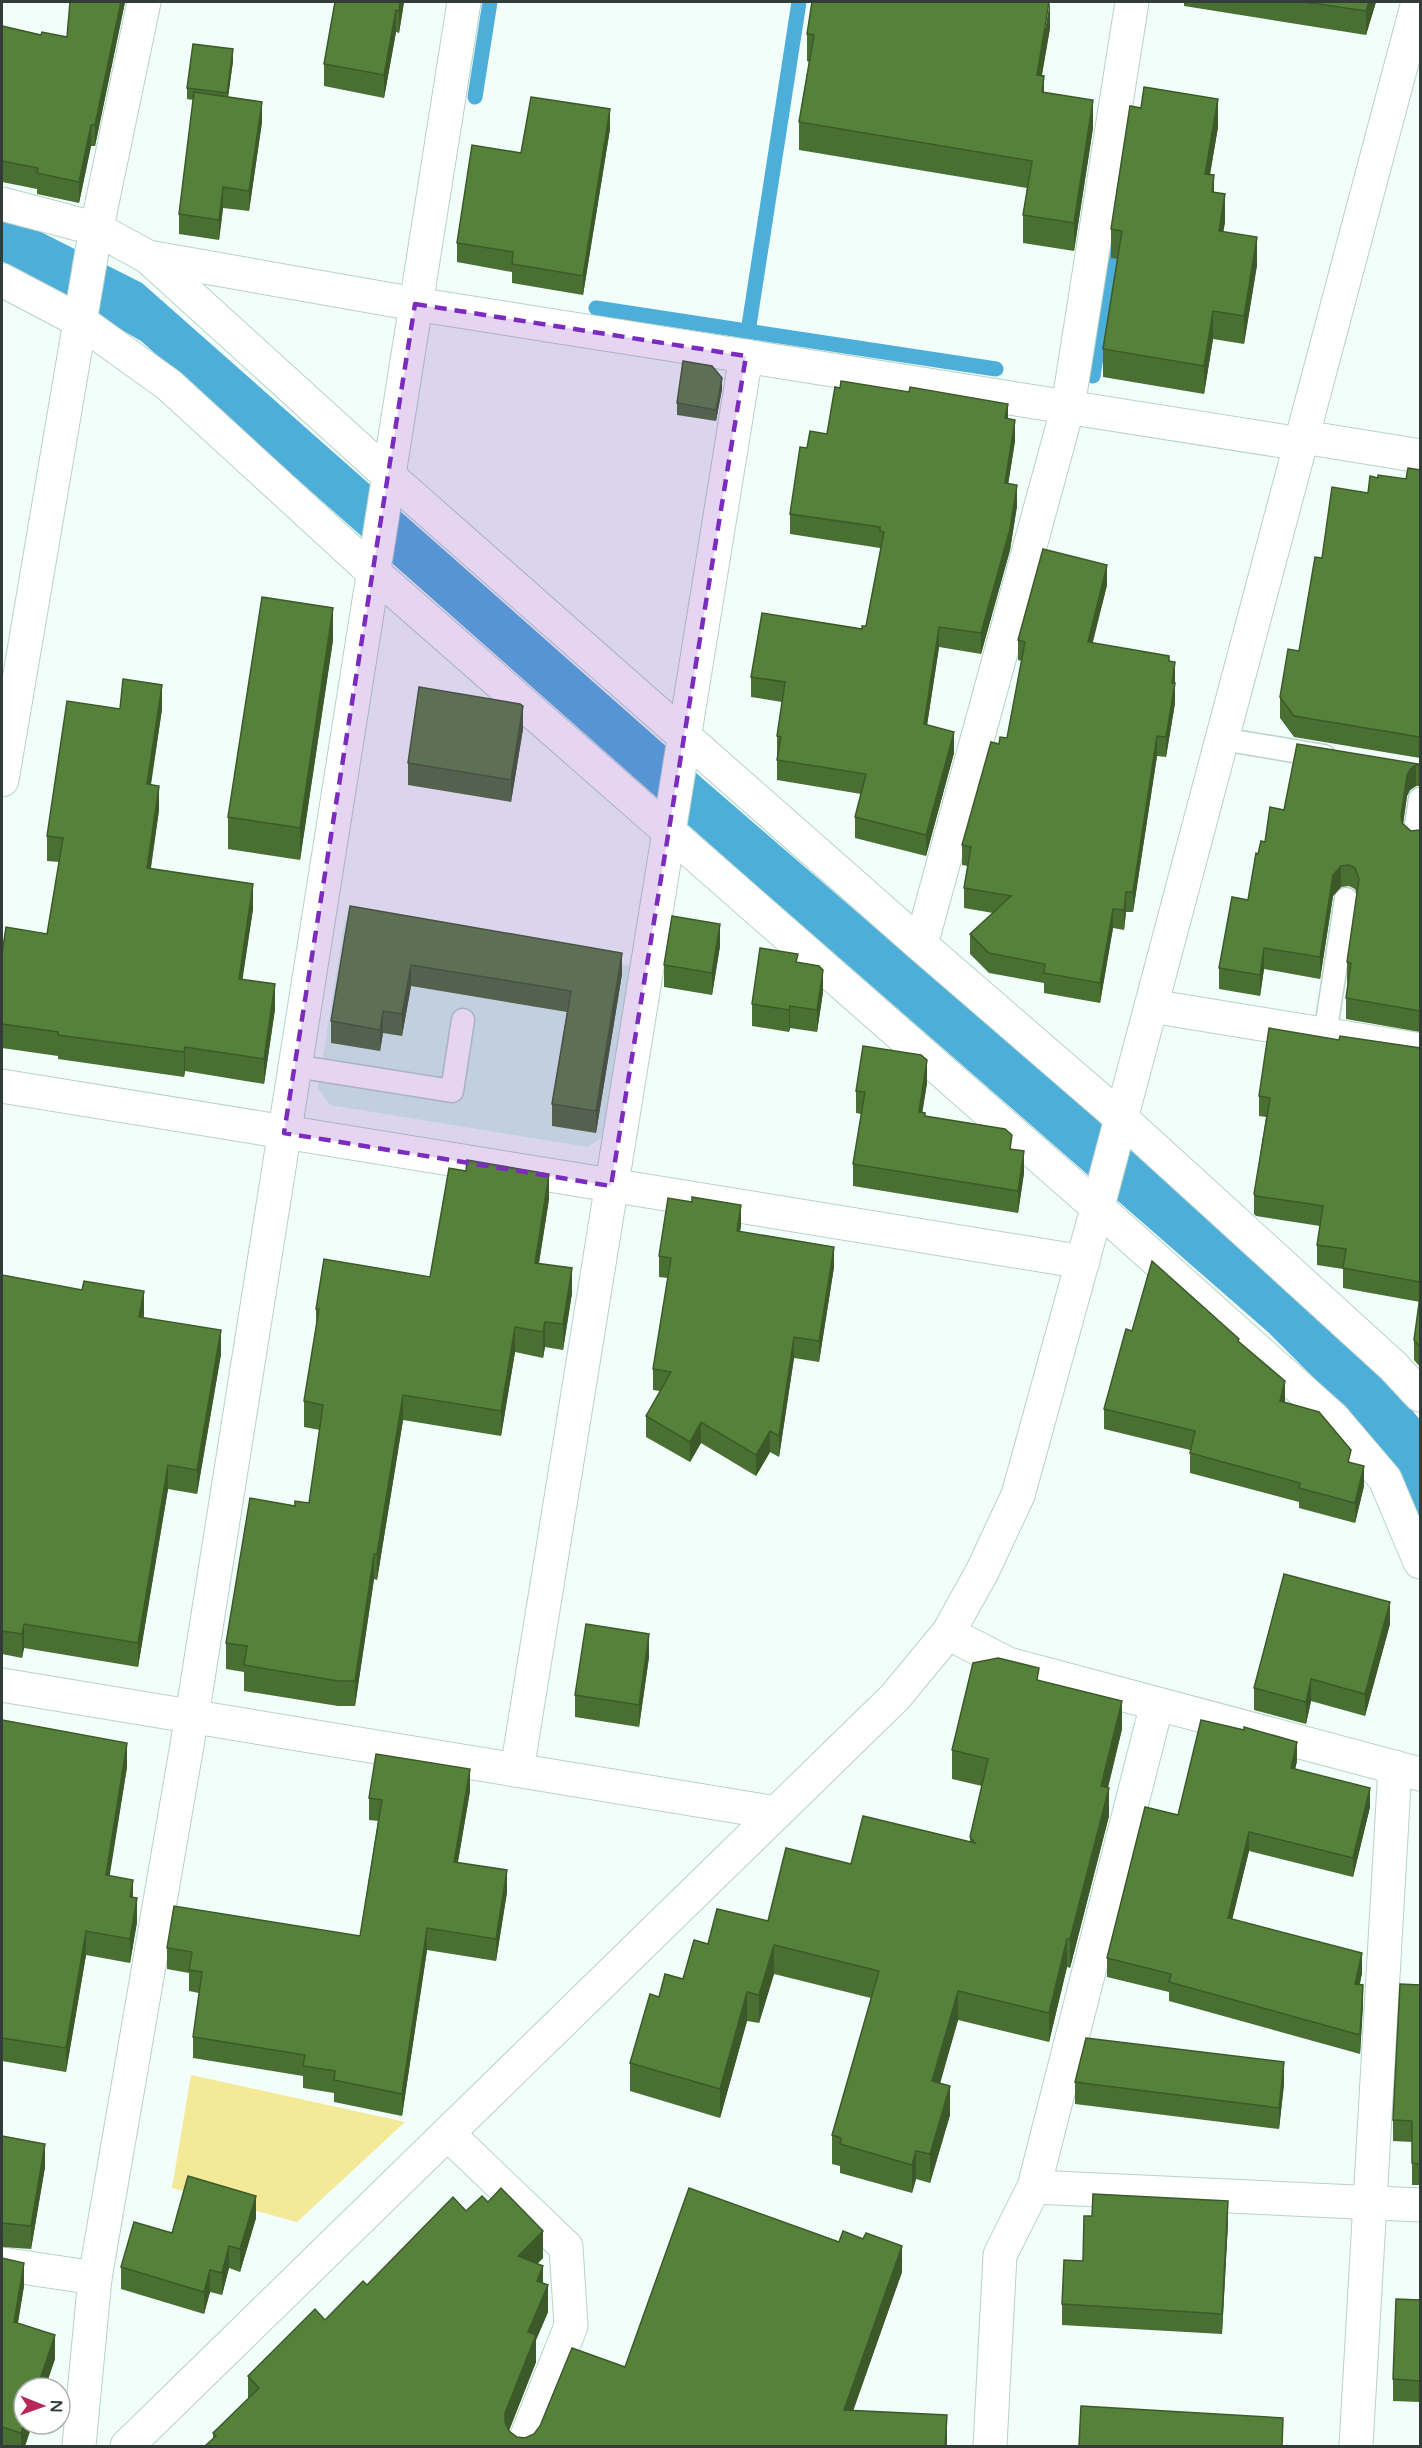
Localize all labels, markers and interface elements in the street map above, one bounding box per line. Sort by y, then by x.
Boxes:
north arrow [12,2376,72,2436]
text: N [46,2400,66,2413]

